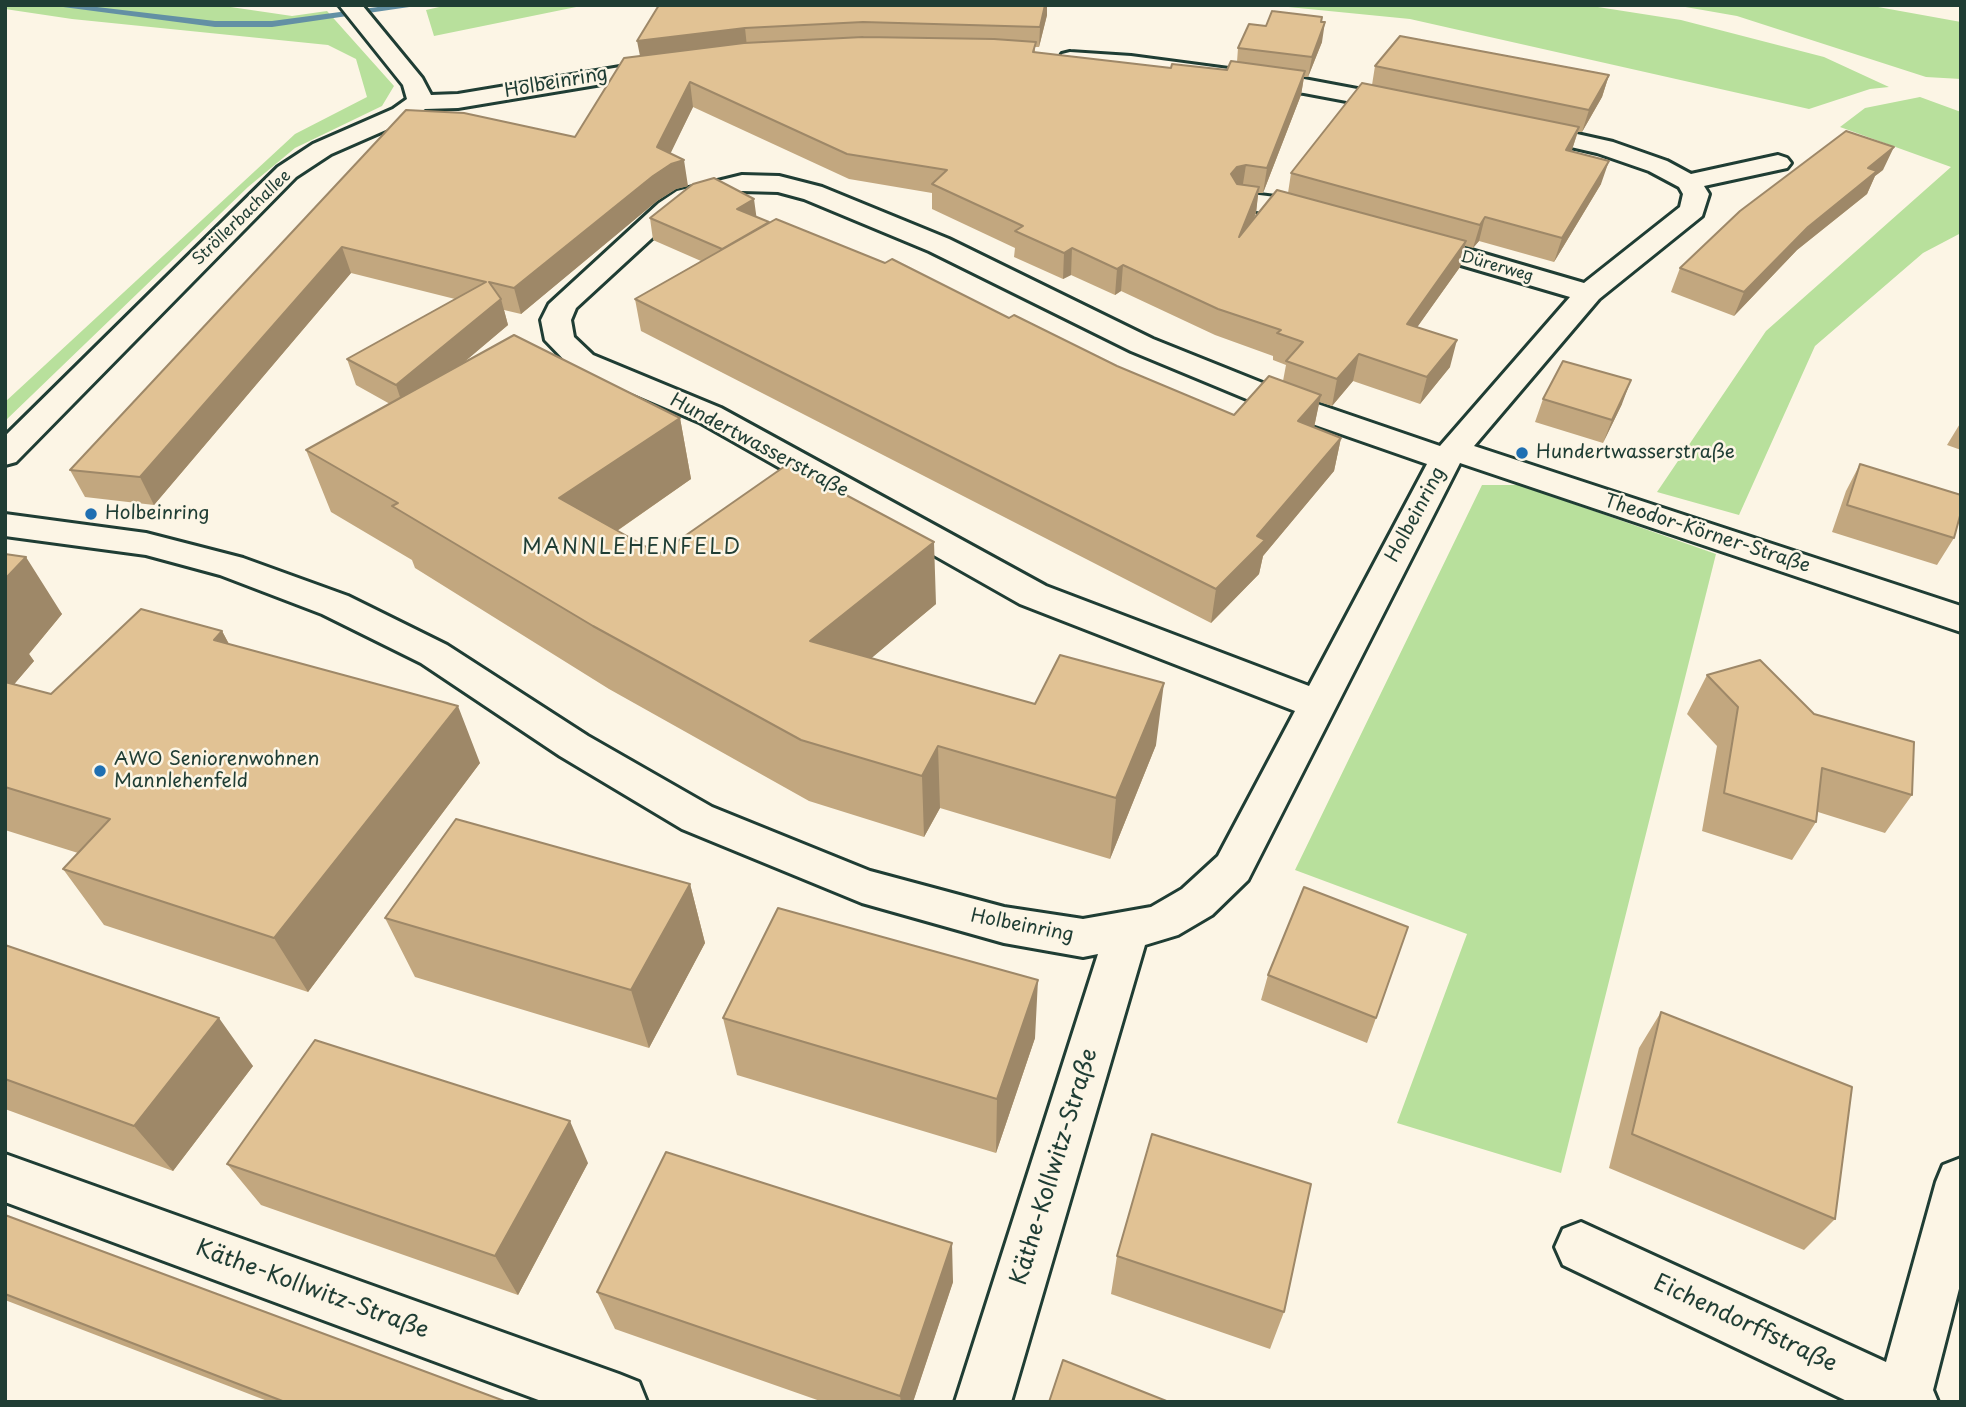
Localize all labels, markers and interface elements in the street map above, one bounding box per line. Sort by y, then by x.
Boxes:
street label: Holbeinring [503,63,609,103]
street label: Ströllerbachallee [189,166,295,270]
street label: Dürerweg [1458,247,1536,287]
street label: Hundertwasserstraße [666,389,852,503]
place label: Hundertwasserstraße [1536,442,1735,464]
marker: Hundertwasserstraße [1514,445,1530,461]
street label: Holbeinring [1381,464,1451,566]
street label: Theodor-Körner-Straße [1601,490,1813,578]
place label: Holbeinring [105,503,209,525]
marker: Holbeinring [83,506,99,522]
district label: MANNLEHENFELD [522,535,742,561]
place label: AWO Seniorenwohnen Mannlehenfeld [114,749,319,793]
marker: AWO Seniorenwohnen Mannlehenfeld [92,763,108,779]
street label: Holbeinring [969,905,1075,947]
street label: Käthe-Kollwitz-Straße [1006,1045,1104,1289]
street label: Käthe-Kollwitz-Straße [192,1235,432,1345]
street label: Eichendorffstraße [1649,1269,1841,1379]

